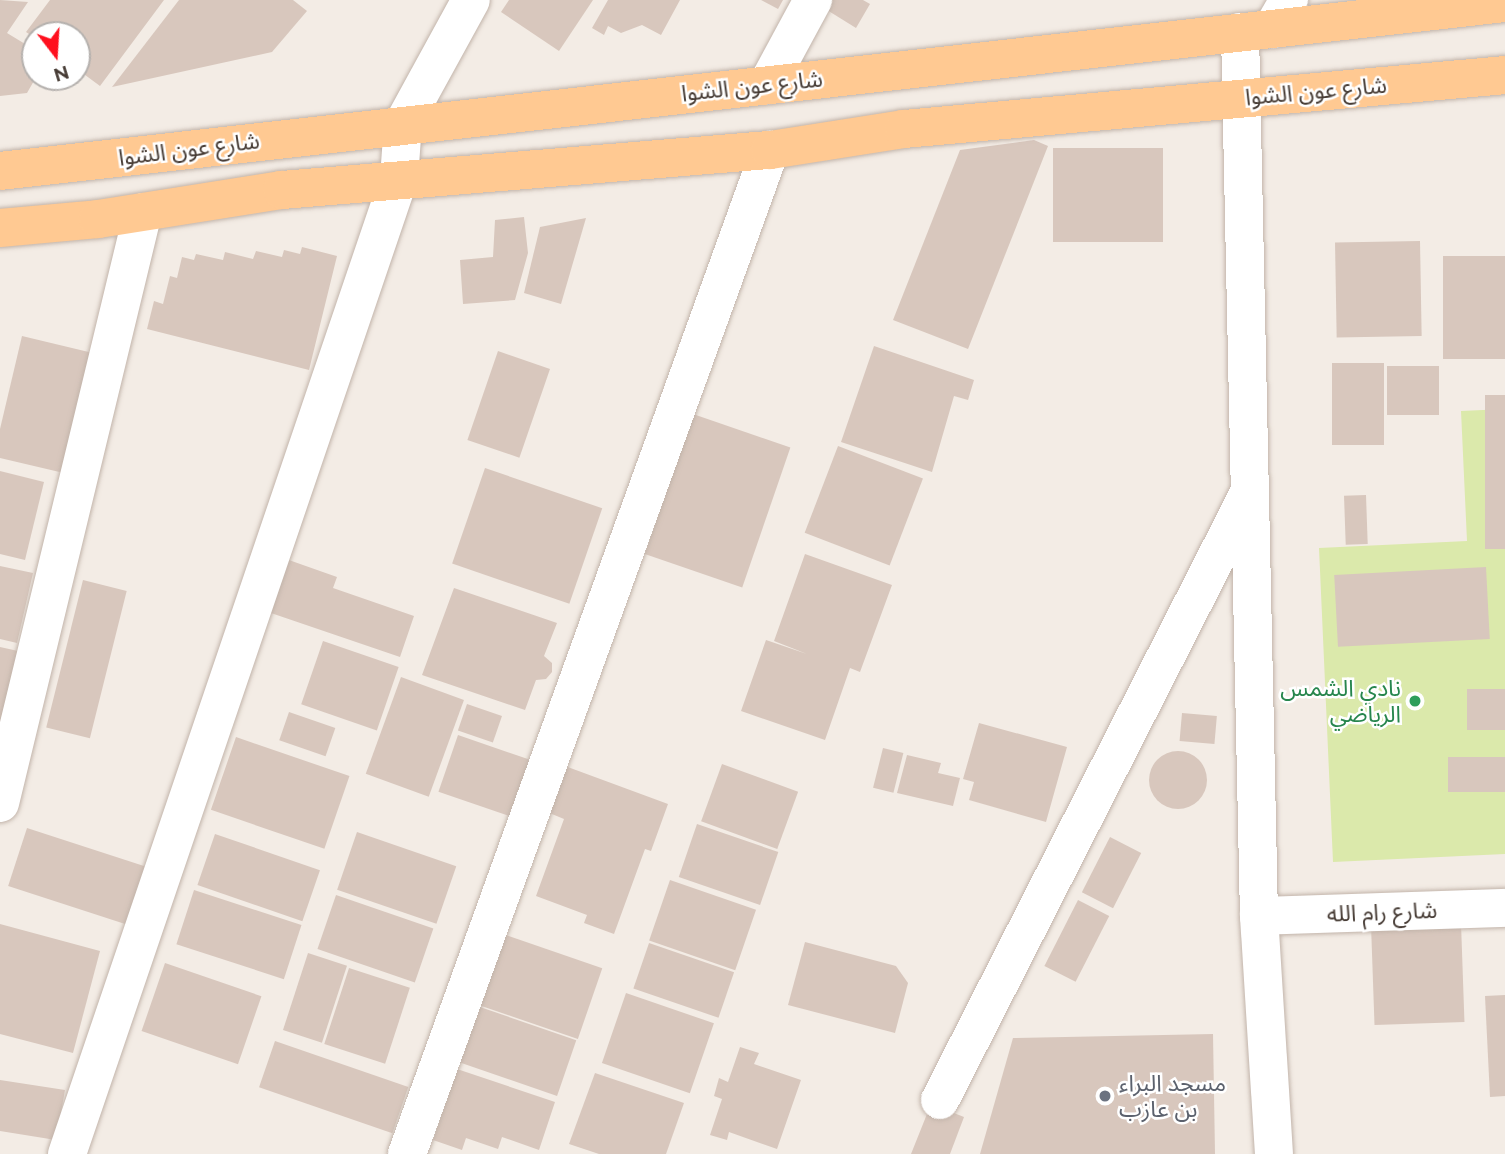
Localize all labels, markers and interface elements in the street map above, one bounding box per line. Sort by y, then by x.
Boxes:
north arrow [21,21,91,91]
text: N [51,62,72,87]
street label: شارع عون الشوا [680,65,824,107]
street label: شارع عون الشوا [1244,71,1388,111]
street label: شارع عون الشوا [117,127,261,171]
place label: نادي الشمس الرياضي [1280,674,1401,728]
marker: نادي الشمس الرياضي [1407,693,1423,709]
street label: شارع رام الله [1326,896,1438,928]
place label: مسجد البراء بن عازب [1119,1069,1226,1123]
marker: مسجد البراء بن عازب [1097,1088,1113,1104]

